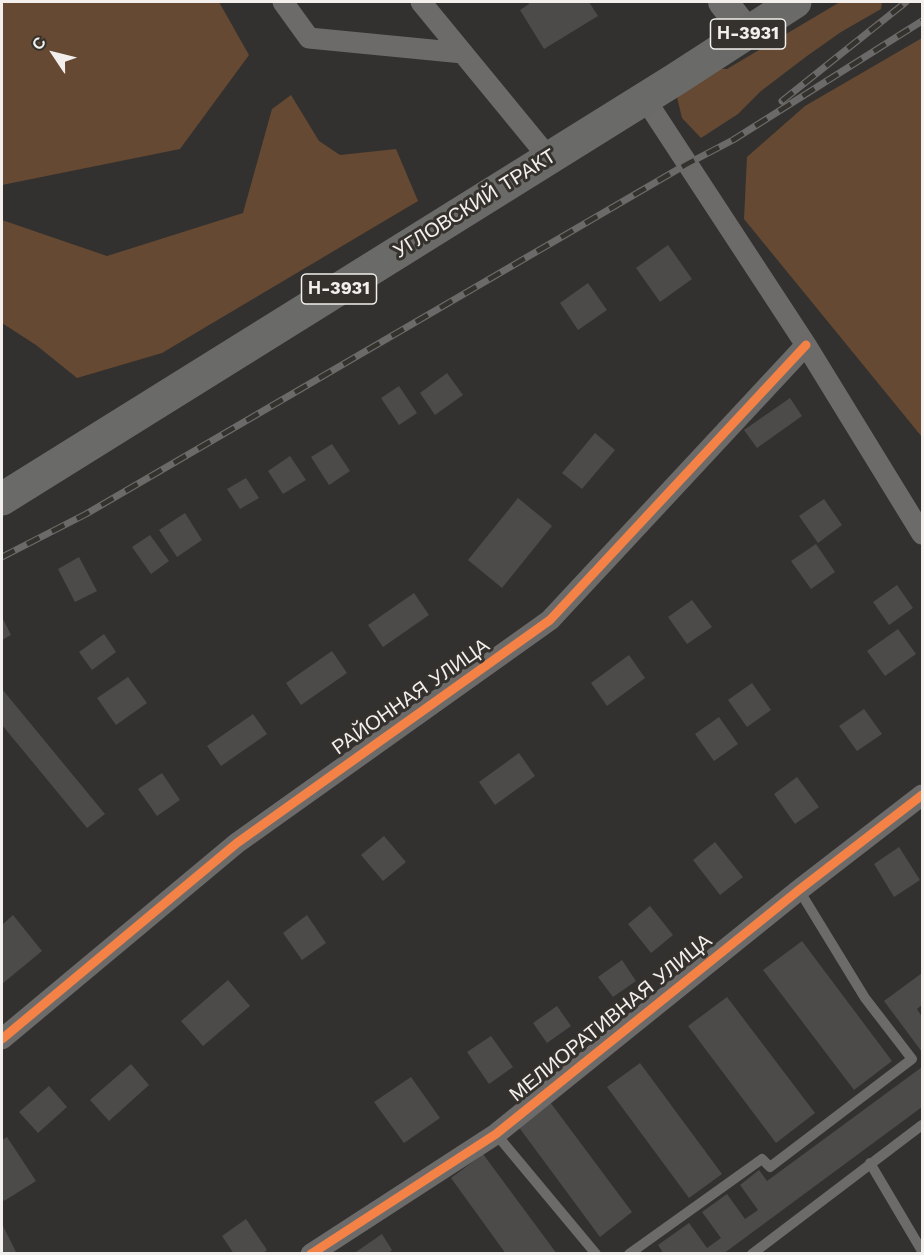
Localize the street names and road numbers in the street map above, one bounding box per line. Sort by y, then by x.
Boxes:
road number: Н-3931 [710,19,786,49]
street label: УГЛОВСКИЙ ТРАКТ [389,144,561,264]
road number: Н-3931 [302,274,376,304]
street label: РАЙОННАЯ УЛИЦА [328,634,494,760]
street label: МЕЛИОРАТИВНАЯ УЛИЦА [505,929,717,1107]

